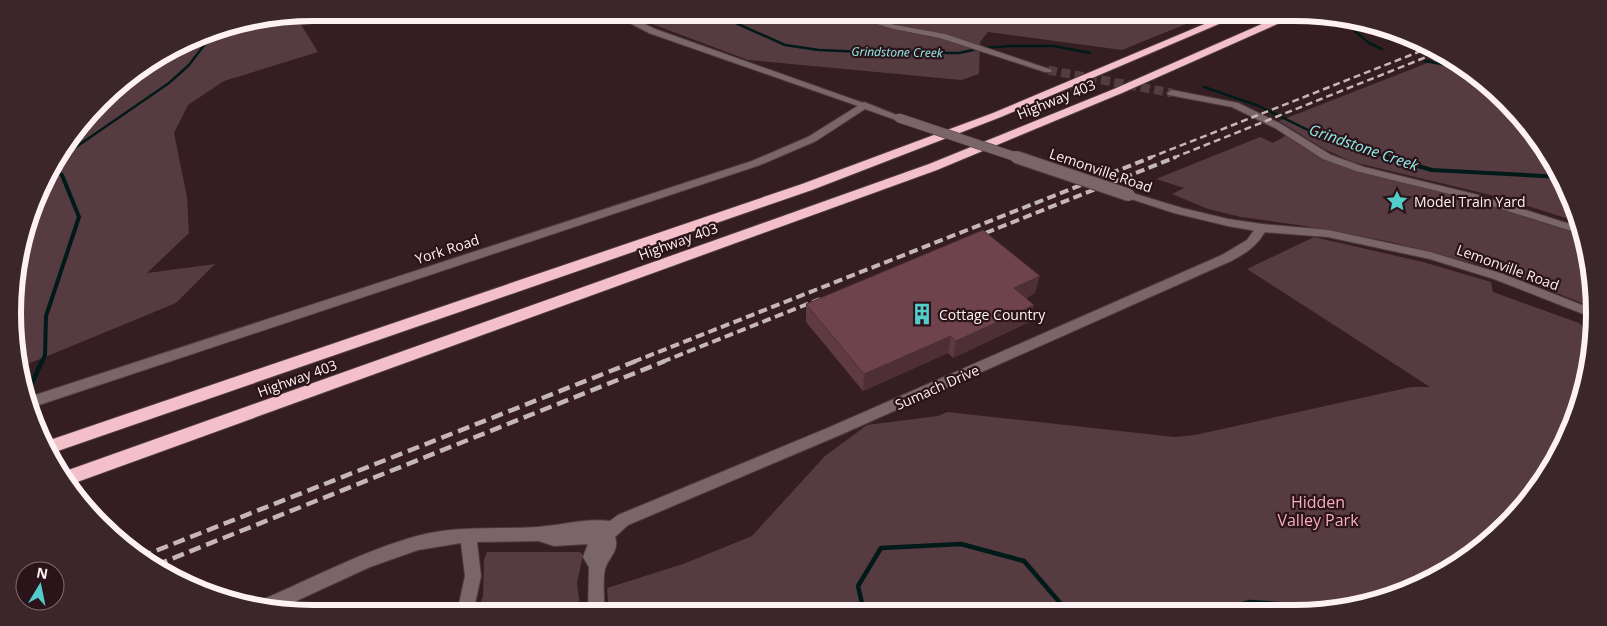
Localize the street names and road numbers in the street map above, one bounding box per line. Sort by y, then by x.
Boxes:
street label: Highway 403 [1014,75,1098,123]
street label: Lemonville Road [1047,143,1155,197]
street label: Highway 403 [636,218,720,264]
street label: York Road [413,230,481,268]
street label: Lemonville Road [1454,240,1562,294]
street label: Highway 403 [255,355,339,401]
street label: Sumach Drive [892,360,982,414]

